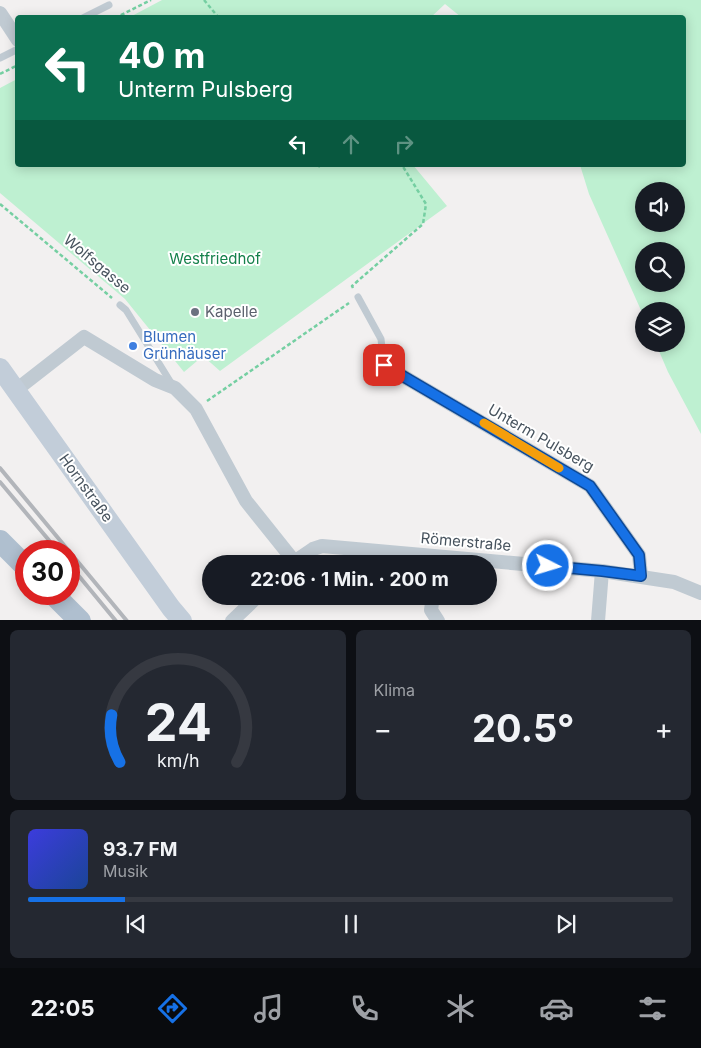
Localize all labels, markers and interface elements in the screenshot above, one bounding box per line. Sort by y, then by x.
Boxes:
text: 40 m [118,34,206,76]
icon: left [35,35,100,100]
text: Unterm Pulsberg [118,76,293,102]
icon: left [284,130,312,158]
icon: ahead [337,130,365,158]
icon: right [390,130,418,158]
map controls [635,182,685,352]
button: sound [635,182,685,232]
street label: Wolfsgasse [60,230,135,297]
button: search [635,242,685,292]
park label: Westfriedhof [169,249,261,268]
place label: Kapelle [205,302,257,321]
button: layers [635,302,685,352]
marker: Kapelle [189,306,201,318]
place label: Blumen Grünhäuser [143,327,226,363]
marker: Blumen Grünhäuser [127,340,139,352]
pin [363,344,405,386]
icon: arrive [370,351,398,379]
street label: Unterm Pulsberg [485,400,598,476]
street label: Hornstraße [55,450,118,526]
street label: Römerstraße [420,528,512,555]
position arrow [521,539,573,591]
speed limit sign: 30 [15,540,80,605]
text: 22:06 · 1 Min. · 200 m [250,568,449,591]
text: Klima [374,680,415,700]
text: 24 [144,691,211,754]
text: 20.5° [472,705,574,751]
text: − [374,712,392,746]
text: + [654,712,673,746]
text: km/h [157,750,199,771]
text: 93.7 FM [103,838,177,861]
text: Musik [103,861,148,881]
icon: previous [122,910,150,938]
icon: pause [337,910,365,938]
icon: next [552,910,580,938]
icon: directions [155,991,190,1026]
icon: music [251,991,286,1026]
icon: phone [347,991,382,1026]
icon: climate [443,991,478,1026]
icon: car [539,991,574,1026]
icon: filters [635,991,670,1026]
text: 22:05 [31,995,94,1021]

